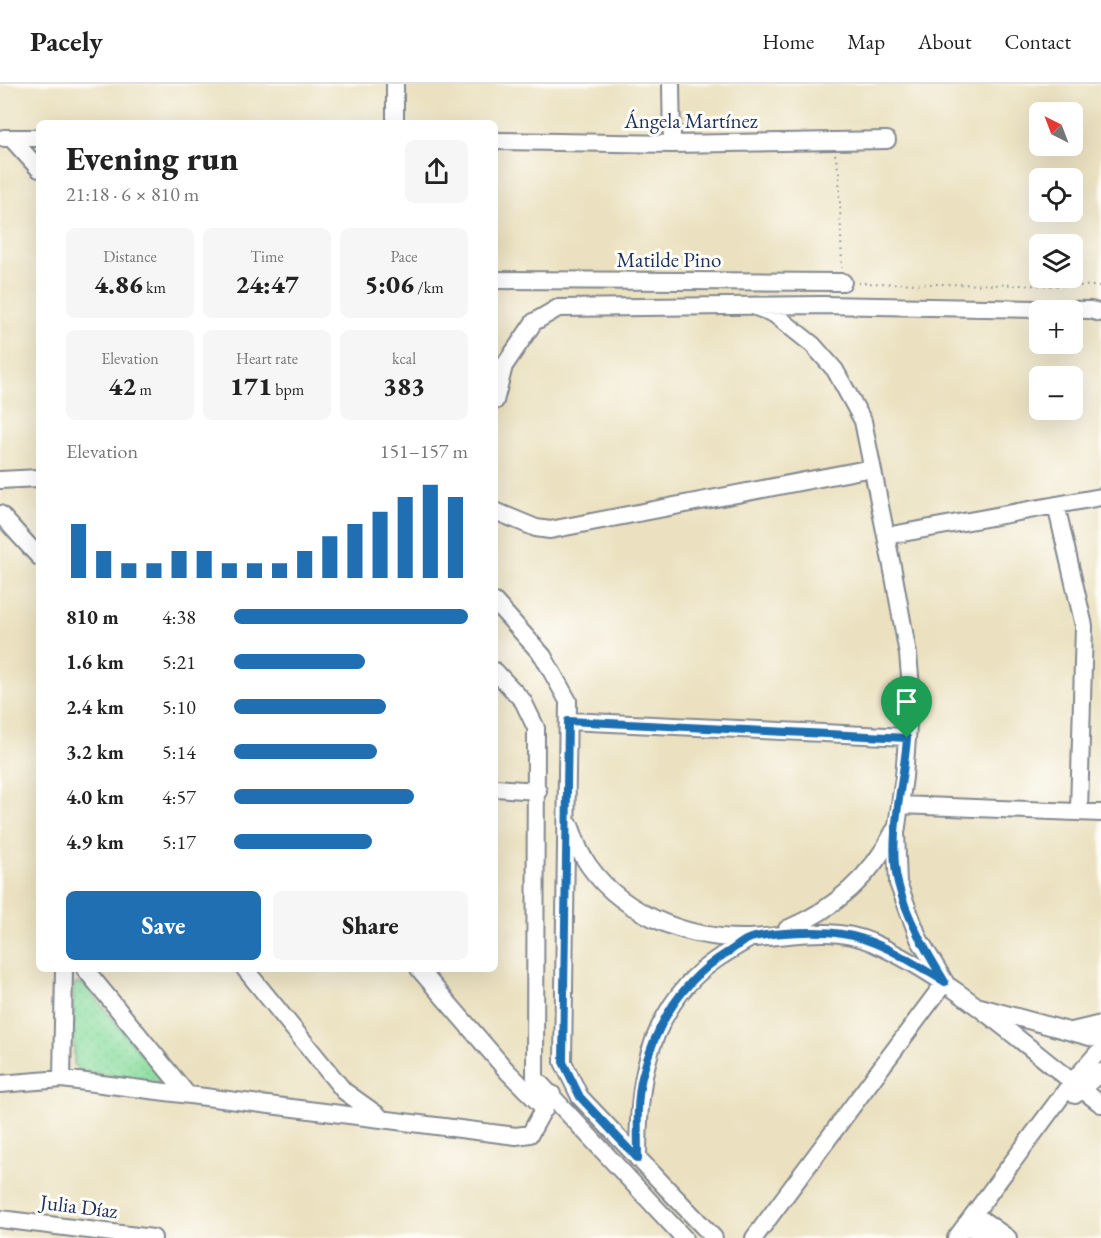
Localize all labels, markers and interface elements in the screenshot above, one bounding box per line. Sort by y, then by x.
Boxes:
text: Pacely [30,23,103,59]
text: Home [762,28,814,55]
text: Map [847,28,885,55]
text: About [918,28,971,55]
text: Contact [1004,28,1071,55]
north arrow [1029,102,1083,156]
map controls [1029,102,1083,420]
street label: Ángela Martínez [623,107,758,134]
text: Evening run [66,137,238,180]
button: share [405,140,468,203]
button: locate [1029,168,1083,222]
text: 21:18 · 6 × 810 m [66,181,199,207]
button: layers [1029,234,1083,288]
text: Distance [103,246,157,267]
text: Time [250,246,284,267]
text: Pace [391,246,417,267]
street label: Matilde Pino [617,246,721,273]
text: 4.86 [94,267,143,301]
text: 24:47 [235,267,299,301]
text: 5:06 [364,267,414,301]
text: km [143,277,166,298]
text: /km [414,277,444,298]
button: + [1029,300,1083,354]
text: Elevation [101,348,159,369]
text: Heart rate [236,348,298,369]
text: kcal [392,348,416,369]
button: − [1029,366,1083,420]
text: 42 [108,369,136,403]
text: 171 [230,369,272,403]
text: 383 [383,369,425,403]
text: m [136,379,152,400]
text: bpm [272,379,304,400]
text: Elevation [66,438,138,464]
text: 151–157 m [380,438,468,464]
text: 810 m [66,604,119,630]
text: 4:38 [162,604,196,630]
text: 1.6 km [66,649,124,675]
text: 5:21 [162,649,196,675]
pin [881,676,932,738]
icon: arrive [890,685,923,718]
text: 2.4 km [66,694,124,720]
text: 5:10 [162,694,196,720]
text: 3.2 km [66,739,124,765]
text: 5:14 [162,739,196,765]
text: 4.0 km [66,784,124,810]
text: 4:57 [162,784,196,810]
text: 4.9 km [66,829,124,855]
text: 5:17 [162,829,196,855]
button: Save [66,891,261,960]
button: Share [273,891,468,960]
street label: Julia Díaz [37,1188,119,1224]

